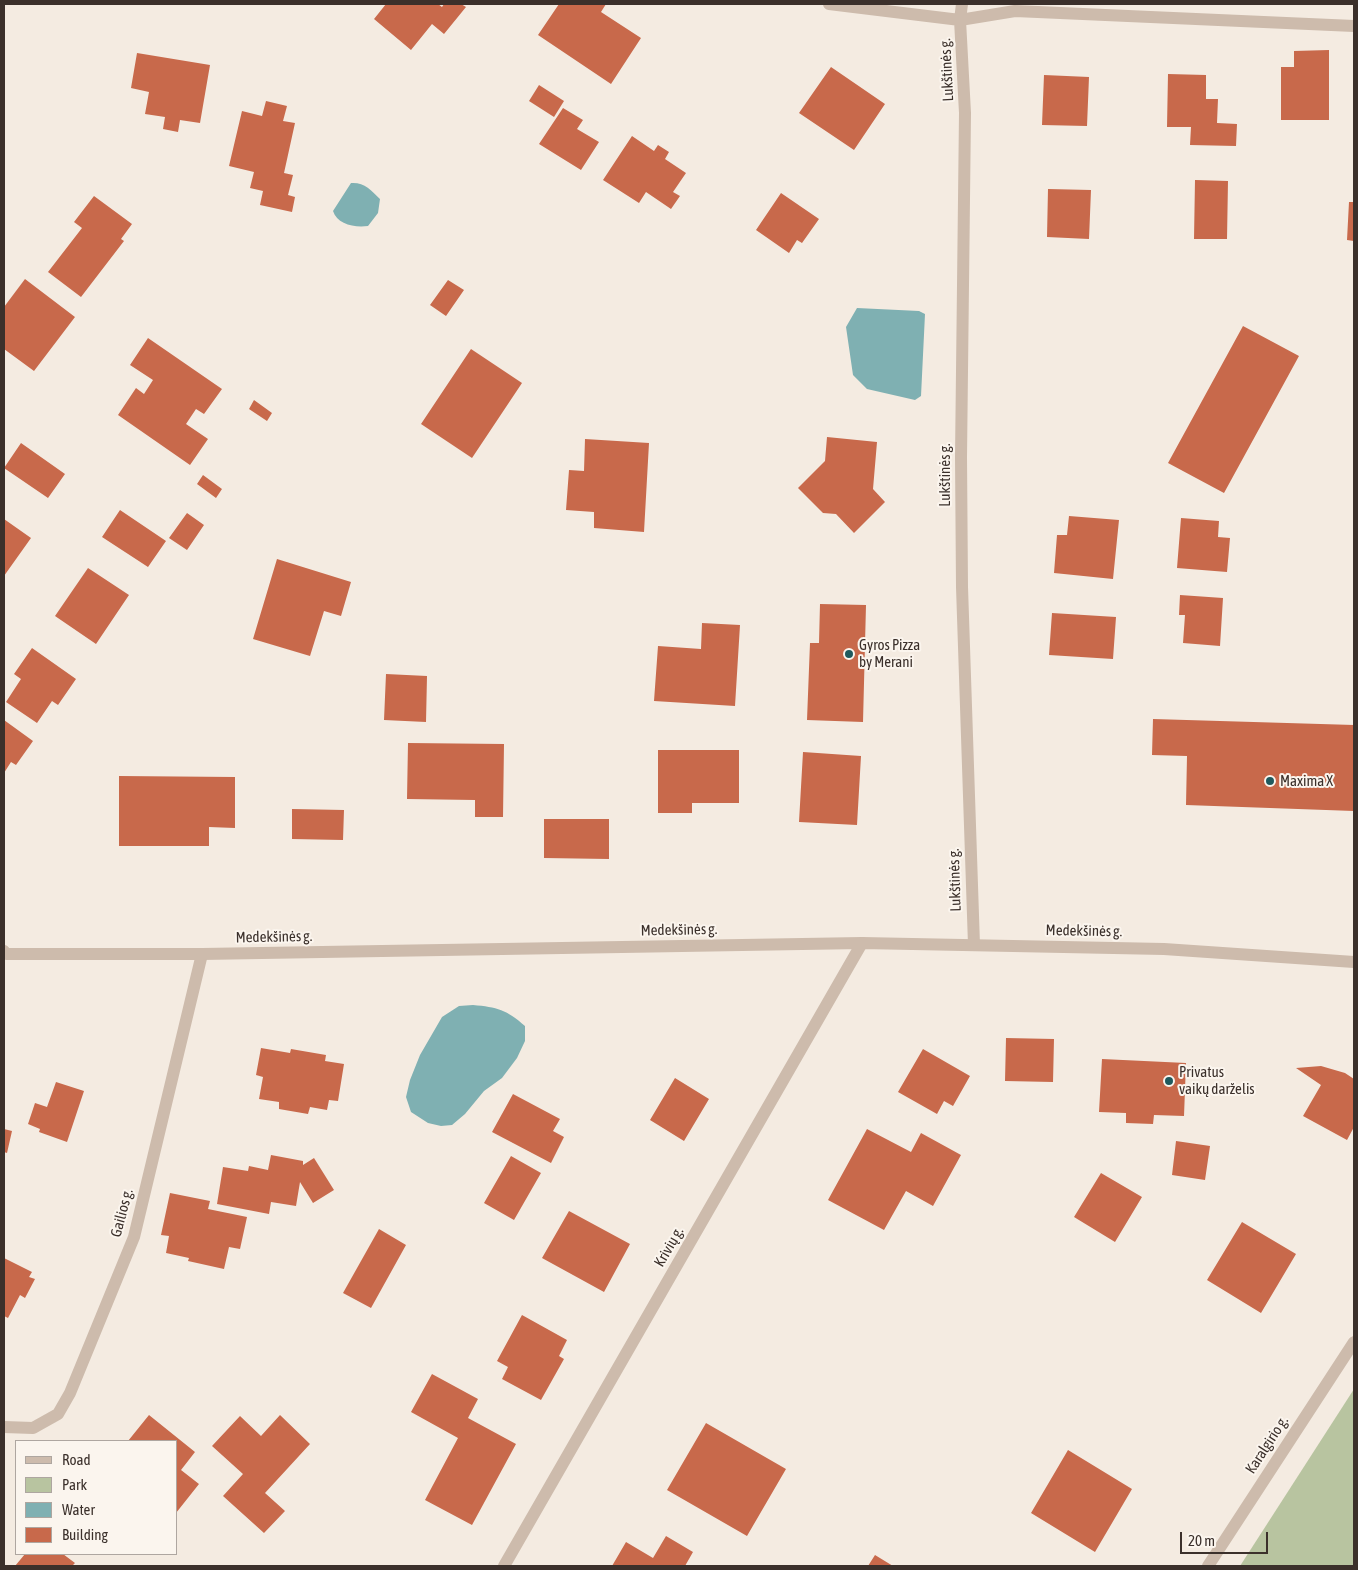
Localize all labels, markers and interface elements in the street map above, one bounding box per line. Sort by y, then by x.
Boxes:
street label: Lukštinės g. [936,38,958,102]
street label: Lukštinės g. [936,443,954,507]
place label: Gyros Pizza by Merani [859,636,920,671]
marker: Gyros Pizza by Merani [843,648,855,660]
place label: Maxima X [1280,772,1333,790]
marker: Maxima X [1264,775,1276,787]
street label: Lukštinės g. [945,848,965,912]
street label: Medekšinės g. [641,920,717,940]
street label: Medekšinės g. [1046,921,1122,941]
street label: Medekšinės g. [236,927,312,947]
place label: Privatus vaikų darželis [1179,1063,1255,1098]
marker: Privatus vaikų darželis [1163,1075,1175,1087]
street label: Gailios g. [107,1187,137,1239]
street label: Krivių g. [650,1224,688,1270]
street label: Karalgirio g. [1242,1413,1292,1477]
legend [15,1440,178,1555]
text: Road [62,1451,91,1468]
text: Park [62,1476,87,1493]
text: Water [62,1501,95,1518]
scale bar [1183,1522,1270,1554]
text: Building [62,1526,108,1543]
text: 20 m [1188,1532,1215,1549]

